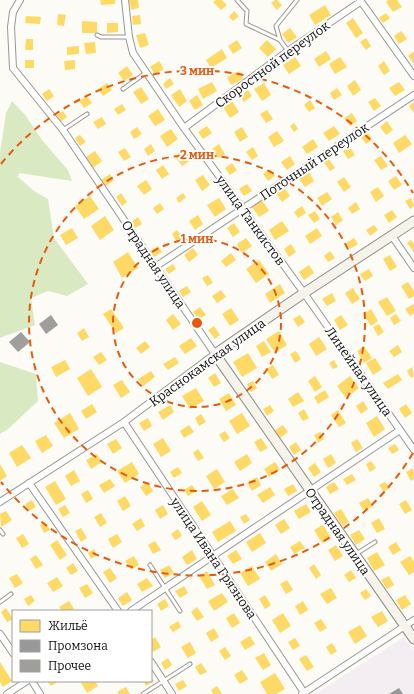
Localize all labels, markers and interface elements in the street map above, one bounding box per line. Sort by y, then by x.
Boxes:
street label: Скоростной переулок [212,18,333,111]
text: 3 мин [180,64,214,78]
street label: Поточный переулок [257,119,372,203]
text: 2 мин [180,148,214,162]
street label: улица Танкистов [212,172,288,268]
street label: Отрадная улица [119,217,189,311]
text: 1 мин [181,232,213,246]
street label: Краснокамская улица [146,315,268,410]
centre of rings [190,316,204,330]
street label: Линейная улица [322,324,395,419]
street label: Отрадная улица [302,485,373,578]
street label: улица Ивана Грязнова [167,494,260,622]
legend [12,610,152,682]
text: Жильё [48,619,88,633]
text: Промзона [48,639,108,653]
text: Прочее [48,659,91,673]

